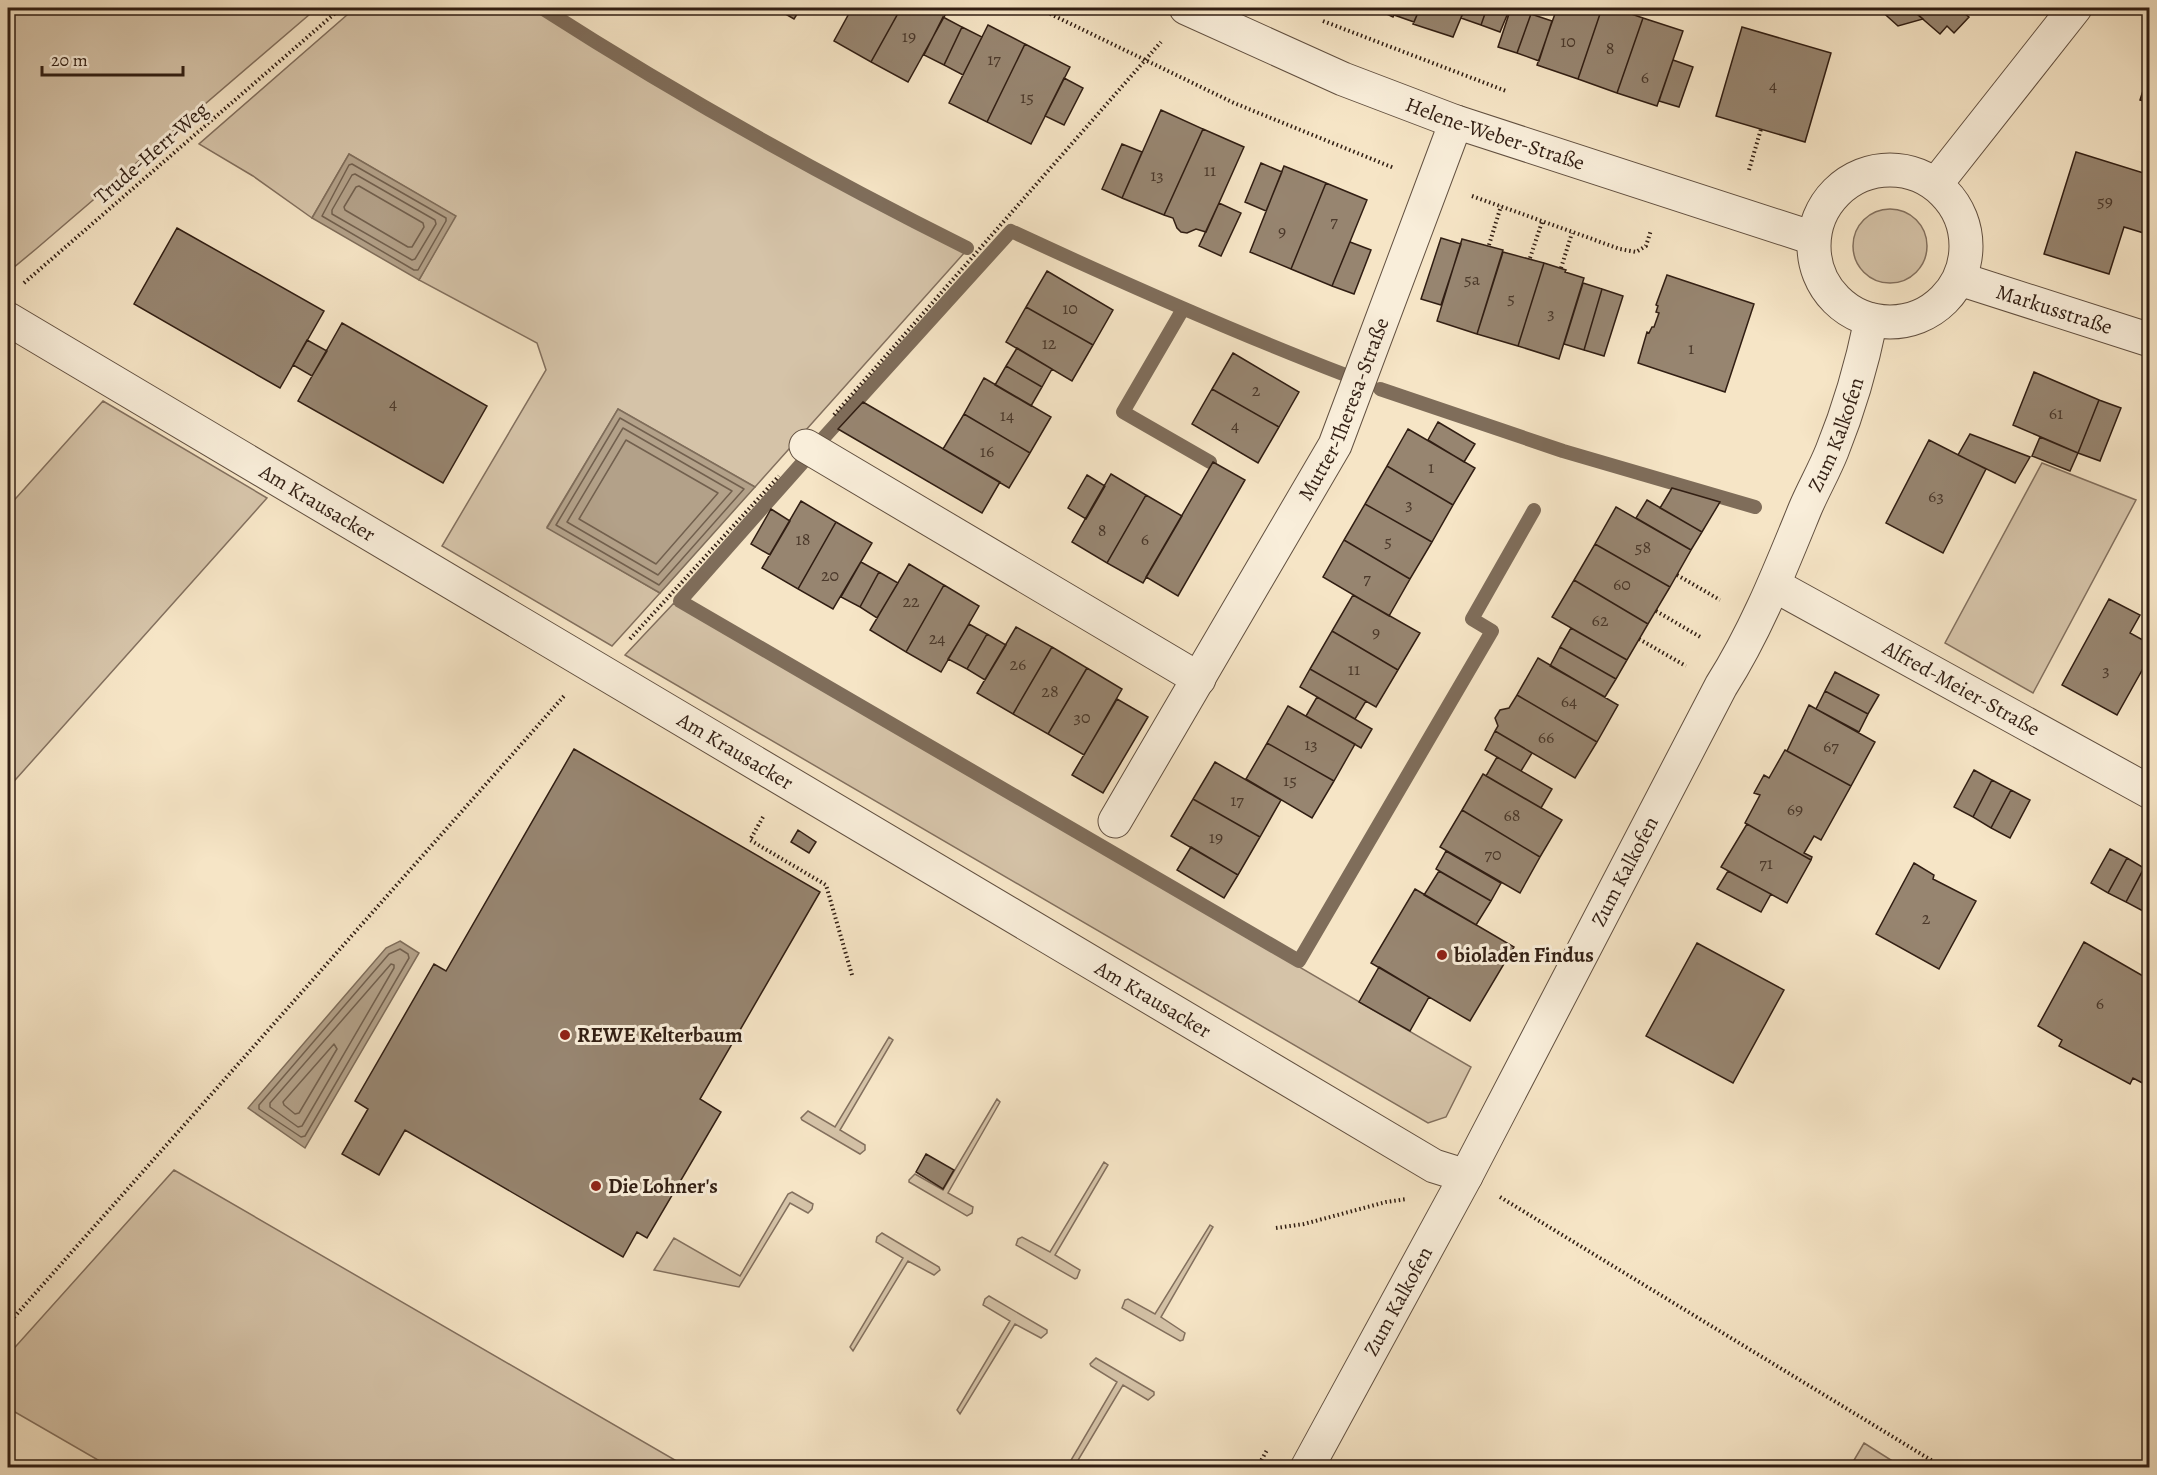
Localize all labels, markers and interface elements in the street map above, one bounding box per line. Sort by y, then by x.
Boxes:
house number: 19 [902,24,916,48]
house number: 10 [1560,29,1576,53]
house number: 8 [1606,36,1614,60]
scale bar [42,39,183,77]
house number: 17 [987,47,1001,71]
text: 20 m [51,48,88,72]
house number: 6 [1641,65,1649,89]
house number: 4 [1769,73,1777,97]
house number: 15 [1020,85,1034,109]
street label: Helene-Weber-Straße [1402,90,1588,177]
street label: Trude-Herr-Weg [88,95,214,210]
house number: 11 [1204,158,1216,182]
house number: 13 [1150,163,1164,187]
house number: 59 [2097,189,2113,213]
house number: 7 [1330,209,1338,233]
house number: 9 [1278,219,1286,243]
house number: 5a [1464,267,1481,291]
street label: Markusstraße [1993,278,2116,341]
house number: 5 [1507,286,1515,310]
house number: 10 [1062,296,1078,320]
house number: 3 [1547,301,1555,325]
street label: Mutter-Theresa-Straße [1291,314,1396,506]
house number: 12 [1042,331,1057,355]
house number: 1 [1688,336,1694,360]
street label: Zum Kalkofen [1801,374,1870,497]
house number: 2 [1252,378,1261,402]
house number: 4 [389,391,397,415]
house number: 61 [2049,401,2063,425]
house number: 14 [1000,403,1014,427]
house number: 4 [1231,413,1239,437]
house number: 16 [980,439,994,463]
house number: 1 [1428,455,1434,479]
street label: Am Krausacker [253,457,381,548]
house number: 63 [1928,484,1944,508]
house number: 3 [1405,492,1413,516]
house number: 8 [1098,518,1106,542]
house number: 18 [796,527,810,551]
house number: 6 [1141,527,1149,551]
house number: 5 [1384,529,1392,553]
house number: 58 [1635,535,1651,559]
house number: 20 [821,563,839,587]
house number: 7 [1363,566,1371,590]
house number: 60 [1613,572,1631,596]
house number: 22 [902,589,920,613]
house number: 62 [1592,608,1609,632]
house number: 9 [1372,620,1380,644]
house number: 24 [929,626,945,650]
street label: Alfred-Meier-Straße [1877,633,2045,743]
house number: 26 [1010,652,1026,676]
house number: 11 [1348,657,1360,681]
house number: 3 [2102,658,2110,682]
house number: 28 [1041,679,1059,703]
house number: 64 [1561,689,1577,713]
street label: Am Krausacker [671,705,799,796]
house number: 30 [1073,705,1091,729]
house number: 66 [1538,725,1554,749]
house number: 13 [1304,732,1318,756]
house number: 67 [1823,734,1839,758]
house number: 15 [1283,768,1297,792]
house number: 17 [1230,788,1244,812]
house number: 69 [1787,797,1803,821]
house number: 68 [1503,803,1521,827]
street label: Zum Kalkofen [1584,811,1665,931]
house number: 19 [1209,825,1223,849]
house number: 70 [1484,842,1502,866]
house number: 71 [1759,851,1773,875]
house number: 2 [1922,906,1931,930]
place label: bioladen Findus [1453,941,1594,969]
marker: bioladen Findus [1435,948,1449,962]
street label: Am Krausacker [1089,953,1216,1045]
house number: 6 [2096,991,2104,1015]
place label: REWE Kelterbaum [577,1021,743,1049]
marker: REWE Kelterbaum [558,1028,572,1042]
place label: Die Lohner's [608,1172,718,1200]
marker: Die Lohner's [589,1179,603,1193]
street label: Zum Kalkofen [1357,1241,1439,1361]

